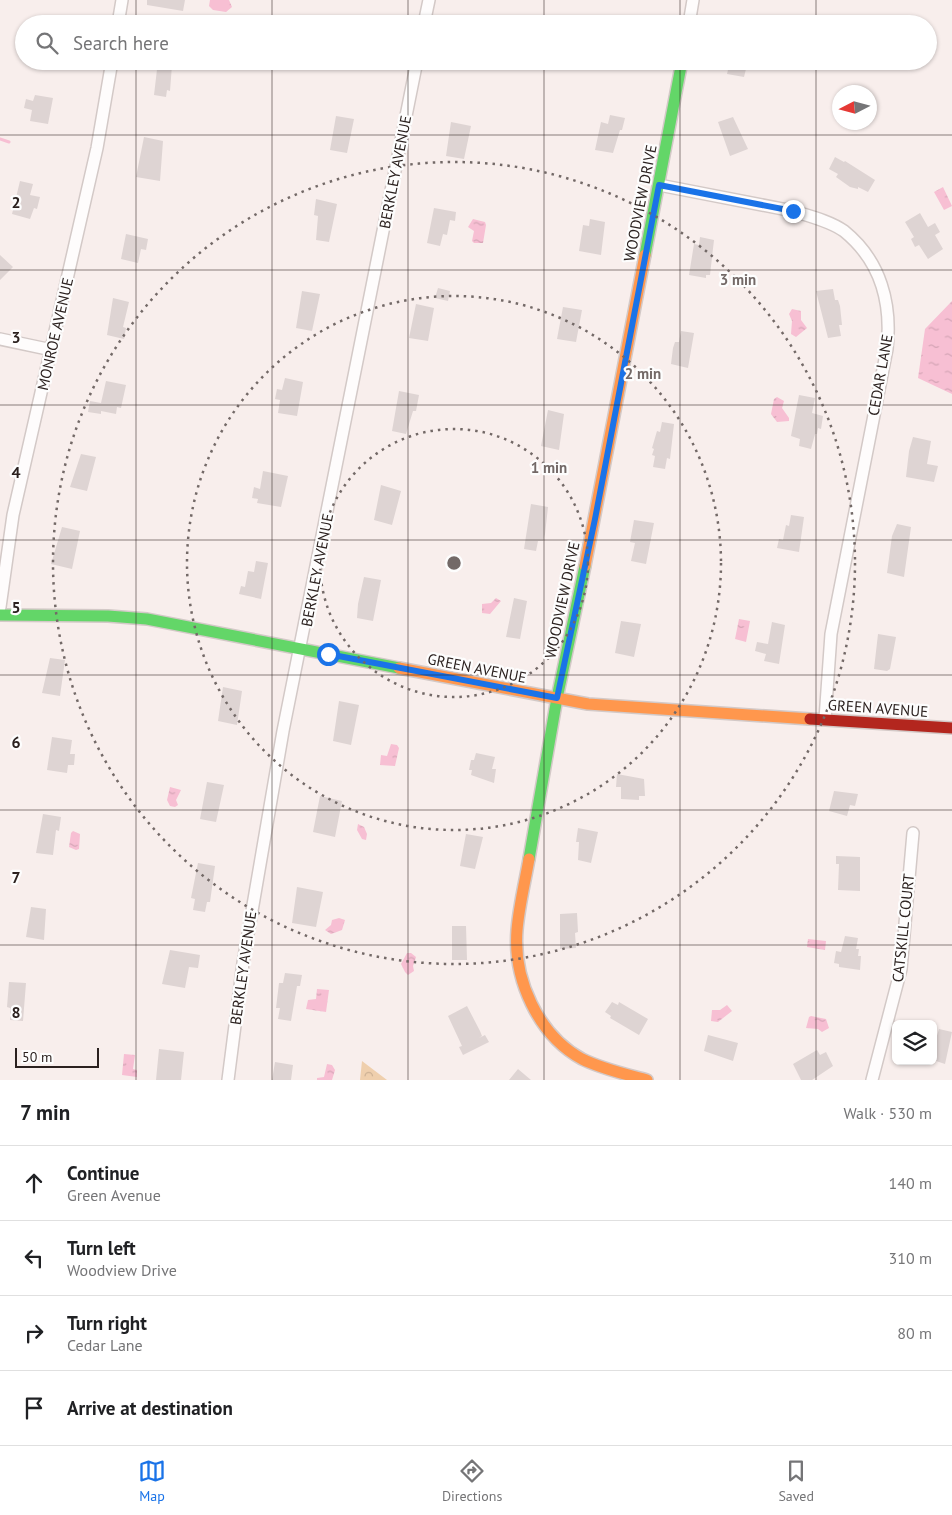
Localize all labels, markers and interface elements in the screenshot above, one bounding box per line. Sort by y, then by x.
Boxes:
search box [15,15,937,70]
icon: search [33,29,61,57]
text: Search here [73,31,169,55]
north arrow [832,85,877,130]
street label: BERKLEY AVENUE [375,114,415,230]
street label: WOODVIEW DRIVE [619,143,661,263]
text: 2 [11,192,21,212]
route end [782,200,805,223]
text: 3 min [720,270,756,289]
street label: MONROE AVENUE [33,276,77,392]
text: 3 [11,327,21,347]
street label: CEDAR LANE [863,333,897,417]
text: 2 min [625,364,661,383]
text: 1 min [531,458,567,477]
text: 4 [11,462,21,482]
street label: BERKLEY AVENUE [297,512,337,628]
street label: WOODVIEW DRIVE [540,540,584,660]
centre of rings [445,554,463,572]
text: 5 [11,597,21,617]
route start [317,643,340,666]
street label: GREEN AVENUE [426,649,528,687]
street label: GREEN AVENUE [827,695,929,721]
text: 6 [11,732,21,752]
text: 7 [11,867,21,887]
street label: CATSKILL COURT [888,872,918,983]
street label: BERKLEY AVENUE [226,910,260,1026]
text: 8 [11,1002,21,1022]
map controls [892,1020,937,1065]
button: layers [892,1020,937,1065]
scale bar [15,1045,99,1068]
text: 50 m [22,1048,52,1066]
text: 7 min [20,1099,70,1126]
text: Walk · 530 m [843,1103,932,1123]
text: Continue [67,1161,139,1185]
icon: ahead [20,1169,48,1197]
text: 140 m [889,1173,932,1193]
text: Green Avenue [67,1185,161,1205]
text: Turn left [67,1236,136,1260]
icon: left [20,1244,48,1272]
text: 310 m [889,1248,932,1268]
text: Woodview Drive [67,1260,177,1280]
text: Turn right [67,1311,147,1335]
icon: right [20,1319,48,1347]
text: 80 m [897,1323,932,1343]
text: Cedar Lane [67,1335,143,1355]
icon: arrive [20,1394,48,1422]
text: Arrive at destination [67,1396,233,1420]
tab: Map [138,1457,166,1505]
tab: Directions [442,1457,502,1505]
tab: Saved [778,1457,814,1505]

